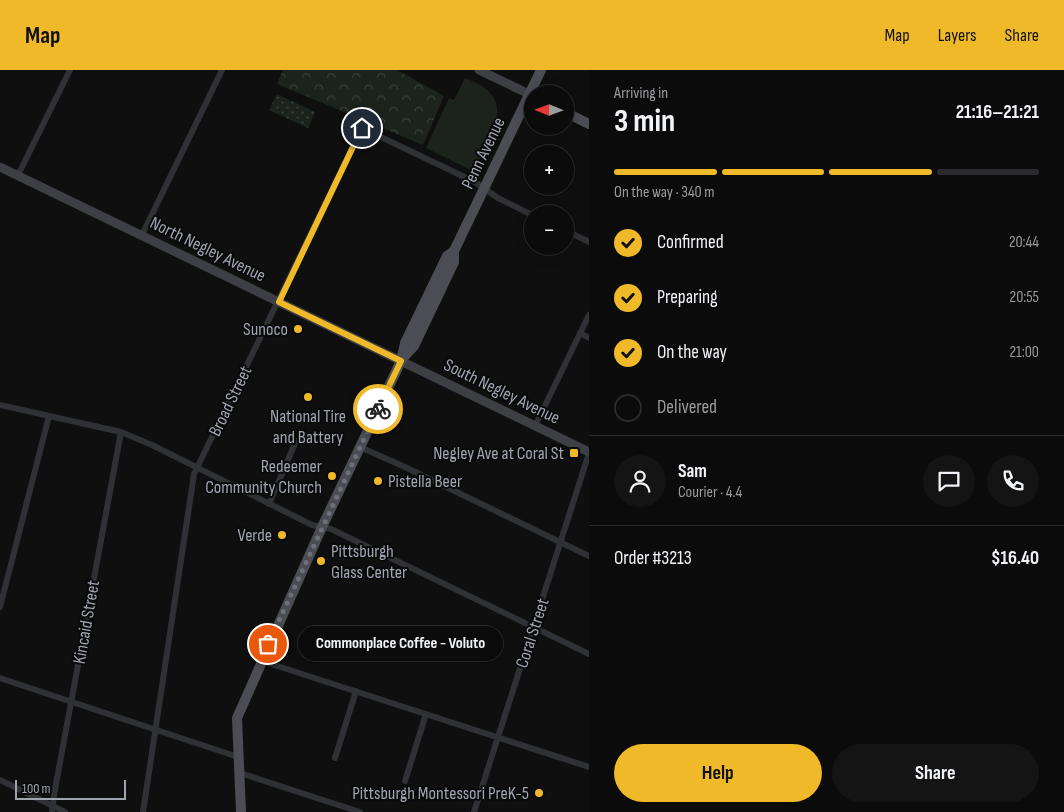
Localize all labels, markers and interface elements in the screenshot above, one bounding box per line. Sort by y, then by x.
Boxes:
text: Map [25,21,60,50]
text: Map [885,25,910,46]
text: Layers [938,25,977,46]
text: Share [1005,25,1039,46]
text: Arriving in [614,84,668,103]
north arrow [524,85,574,135]
map controls [524,85,574,255]
text: 21:16–21:21 [956,101,1039,124]
text: 3 min [614,102,675,141]
pin [341,107,383,149]
icon: home [348,114,376,142]
street label: Penn Avenue [457,114,510,192]
button: + [524,145,574,195]
text: On the way · 340 m [614,183,715,202]
button: − [524,205,574,255]
street label: North Negley Avenue [147,212,269,286]
icon: check [614,229,642,257]
text: Confirmed [657,231,724,254]
text: 20:44 [1009,233,1039,252]
icon: check [614,284,642,312]
text: Preparing [657,286,718,309]
text: 20:55 [1010,288,1039,307]
place label: Sunoco [243,319,288,340]
marker: Sunoco [292,323,304,335]
icon: check [614,339,642,367]
text: On the way [657,341,727,364]
text: 21:00 [1009,343,1039,362]
street label: South Negley Avenue [440,354,563,429]
street label: Broad Street [204,362,257,440]
courier [353,384,403,434]
marker: National Tire and Battery [302,391,314,403]
icon: bike [364,395,392,423]
text: Delivered [657,396,717,419]
place label: National Tire and Battery [270,406,346,448]
place label: Negley Ave at Coral St [433,443,565,464]
marker: Negley Ave at Coral St [568,447,580,459]
button: person [614,455,666,507]
button: chat [923,455,975,507]
button: phone [987,455,1039,507]
place label: Redeemer Community Church [205,456,322,498]
text: Sam [678,460,707,483]
marker: Redeemer Community Church [326,470,338,482]
place label: Pistella Beer [388,471,462,492]
marker: Pistella Beer [372,475,384,487]
text: Courier · 4.4 [678,483,742,502]
place label: Verde [238,525,272,546]
marker: Verde [276,529,288,541]
place label: Pittsburgh Glass Center [331,541,407,583]
text: Order #3213 [614,547,692,570]
text: $16.40 [991,547,1039,570]
marker: Pittsburgh Glass Center [315,555,327,567]
street label: Kincaid Street [69,578,104,666]
street label: Coral Street [511,595,554,671]
pin [247,623,289,665]
callout: Commonplace Coffee - Voluto [298,626,503,662]
icon: bag [254,630,282,658]
text: Commonplace Coffee - Voluto [316,634,485,653]
button: Help [614,744,822,802]
button: Share [832,744,1039,802]
scale bar [15,777,126,800]
text: 100 m [22,780,51,797]
place label: Pittsburgh Montessori PreK-5 [352,783,529,804]
marker: Pittsburgh Montessori PreK-5 [533,787,545,799]

